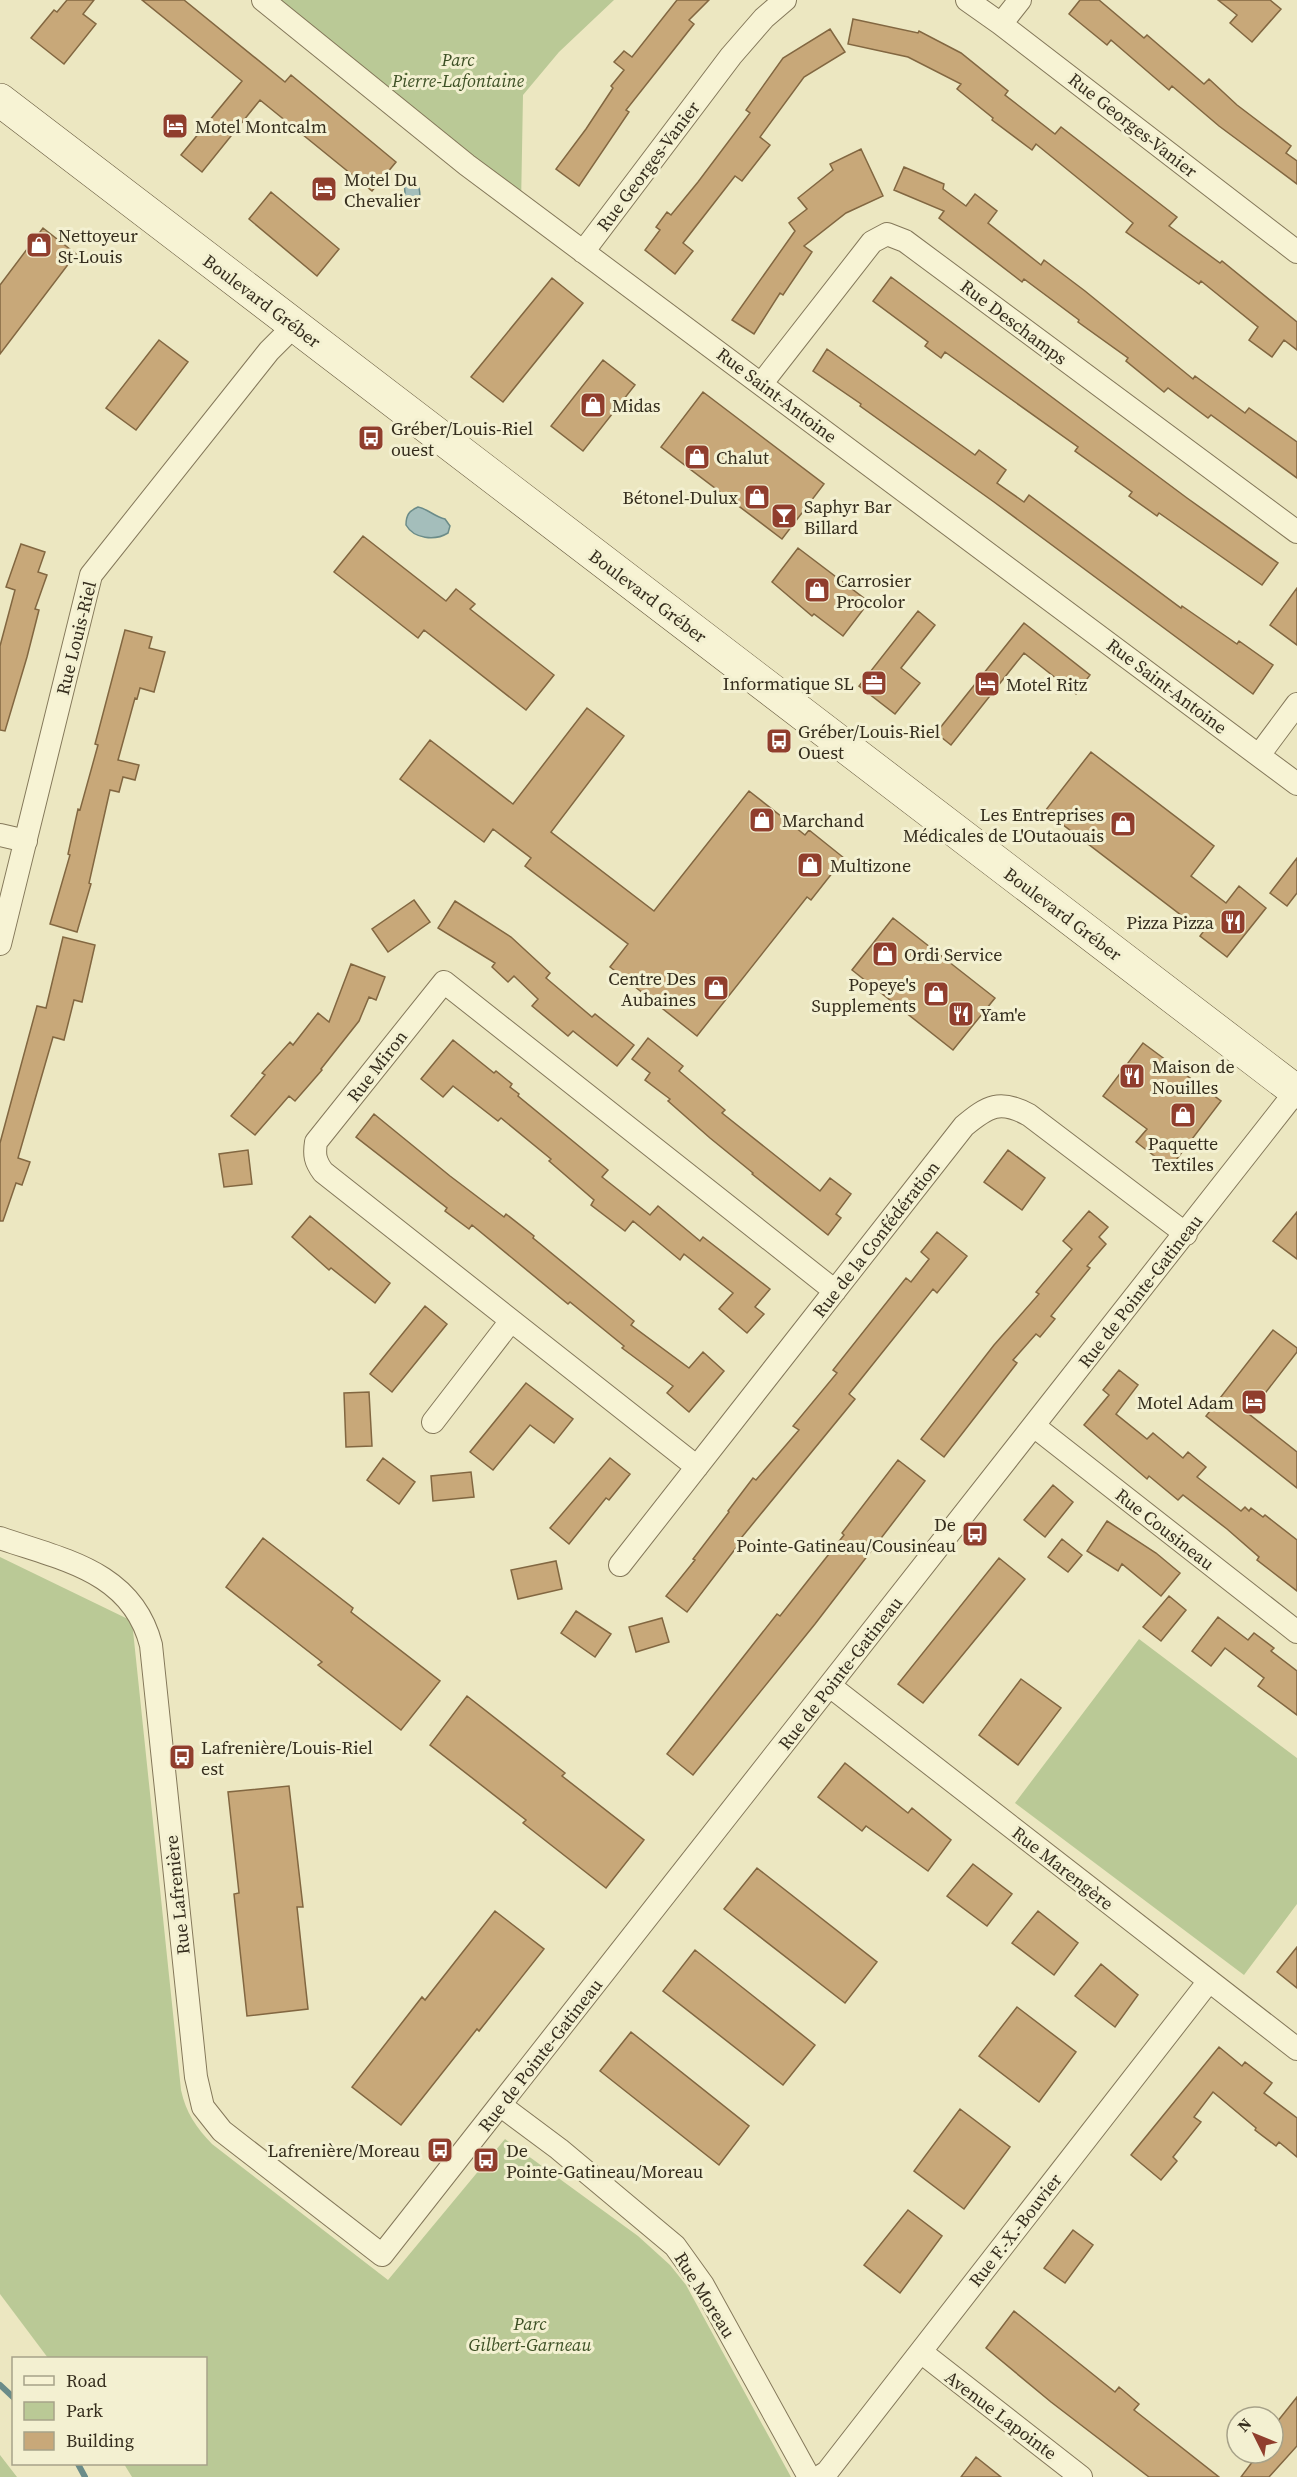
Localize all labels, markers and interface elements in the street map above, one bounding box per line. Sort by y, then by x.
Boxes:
park label: Parc Pierre-Lafontaine [391,47,525,93]
street label: Rue Georges-Vanier [1063,67,1203,183]
street label: Rue Georges-Vanier [591,95,706,236]
hotel icon: Motel Montcalm [160,111,190,141]
place label: Motel Montcalm [195,114,327,139]
place label: Motel Du Chevalier [344,167,421,213]
hotel icon: Motel Du Chevalier [309,174,339,204]
place label: Nettoyeur St-Louis [58,223,138,269]
shop icon: Nettoyeur St-Louis [24,230,54,260]
street label: Boulevard Gréber [198,248,326,354]
street label: Rue Deschamps [955,274,1073,371]
street label: Rue Saint-Antoine [712,341,842,449]
shop icon: Midas [578,390,608,420]
place label: Midas [612,393,661,418]
place label: Gréber/Louis-Riel ouest [391,416,533,462]
bus stop icon: Gréber/Louis-Riel ouest [356,423,386,453]
shop icon: Chalut [682,442,712,472]
place label: Chalut [716,445,769,470]
shop icon: Bétonel-Dulux [742,482,772,512]
place label: Bétonel-Dulux [622,485,739,510]
place label: Saphyr Bar Billard [804,494,892,540]
bar icon: Saphyr Bar Billard [769,501,799,531]
street label: Boulevard Gréber [584,543,712,649]
place label: Carrosier Procolor [836,568,912,614]
shop icon: Carrosier Procolor [802,575,832,605]
street label: Rue Louis-Riel [50,579,102,697]
street label: Rue Saint-Antoine [1102,632,1232,740]
office icon: Informatique SL [859,668,889,698]
hotel icon: Motel Ritz [972,669,1002,699]
place label: Informatique SL [723,671,854,696]
place label: Motel Ritz [1006,672,1087,697]
place label: Gréber/Louis-Riel Ouest [798,719,940,765]
bus stop icon: Gréber/Louis-Riel Ouest [764,726,794,756]
place label: Les Entreprises Médicales de L'Outaouais [903,802,1104,848]
shop icon: Marchand [747,805,777,835]
place label: Marchand [782,808,864,833]
shop icon: Les Entreprises Médicales de L'Outaouais [1108,809,1138,839]
shop icon: Multizone [795,850,825,880]
place label: Multizone [830,853,911,878]
street label: Boulevard Gréber [999,861,1127,967]
restaurant icon: Pizza Pizza [1218,907,1248,937]
place label: Pizza Pizza [1126,910,1215,935]
shop icon: Ordi Service [870,939,900,969]
place label: Ordi Service [904,942,1003,967]
place label: Centre Des Aubaines [608,966,696,1012]
place label: Popeye's Supplements [812,972,916,1018]
shop icon: Centre Des Aubaines [701,973,731,1003]
shop icon: Popeye's Supplements [921,979,951,1009]
restaurant icon: Yam'e [946,999,976,1029]
place label: Yam'e [980,1002,1026,1027]
street label: Rue Miron [341,1025,413,1107]
place label: Maison de Nouilles [1152,1054,1235,1100]
restaurant icon: Maison de Nouilles [1117,1061,1147,1091]
shop icon: Paquette Textiles [1168,1100,1198,1130]
place label: Paquette Textiles [1148,1131,1218,1177]
street label: Rue de la Confédération [807,1155,945,1323]
street label: Rue de Pointe-Gatineau [1072,1209,1208,1373]
hotel icon: Motel Adam [1239,1387,1269,1417]
place label: Motel Adam [1137,1390,1234,1415]
street label: Rue Cousineau [1110,1482,1220,1576]
place label: De Pointe-Gatineau/Cousineau [736,1512,956,1558]
bus stop icon: De Pointe-Gatineau/Cousineau [960,1519,990,1549]
street label: Rue de Pointe-Gatineau [772,1591,908,1755]
place label: Lafrenière/Louis-Riel est [201,1735,373,1781]
bus stop icon: Lafrenière/Louis-Riel est [167,1742,197,1772]
street label: Rue Marengère [1007,1820,1119,1916]
street label: Rue Lafrenière [158,1834,196,1956]
street label: Rue de Pointe-Gatineau [472,1973,608,2137]
bus stop icon: Lafrenière/Moreau [425,2135,455,2165]
place label: Lafrenière/Moreau [267,2138,420,2163]
place label: De Pointe-Gatineau/Moreau [506,2138,703,2184]
bus stop icon: De Pointe-Gatineau/Moreau [471,2145,501,2175]
street label: Rue F.-X.-Bouvier [963,2168,1068,2292]
street label: Rue Moreau [669,2247,741,2343]
park label: Parc Gilbert-Garneau [468,2311,592,2357]
legend [12,2357,207,2465]
street label: Avenue Lapointe [940,2365,1062,2465]
text: Road [66,2368,107,2393]
text: Park [66,2398,103,2423]
north arrow [1225,2405,1285,2465]
text: N [1232,2413,1256,2437]
text: Building [66,2428,134,2453]

